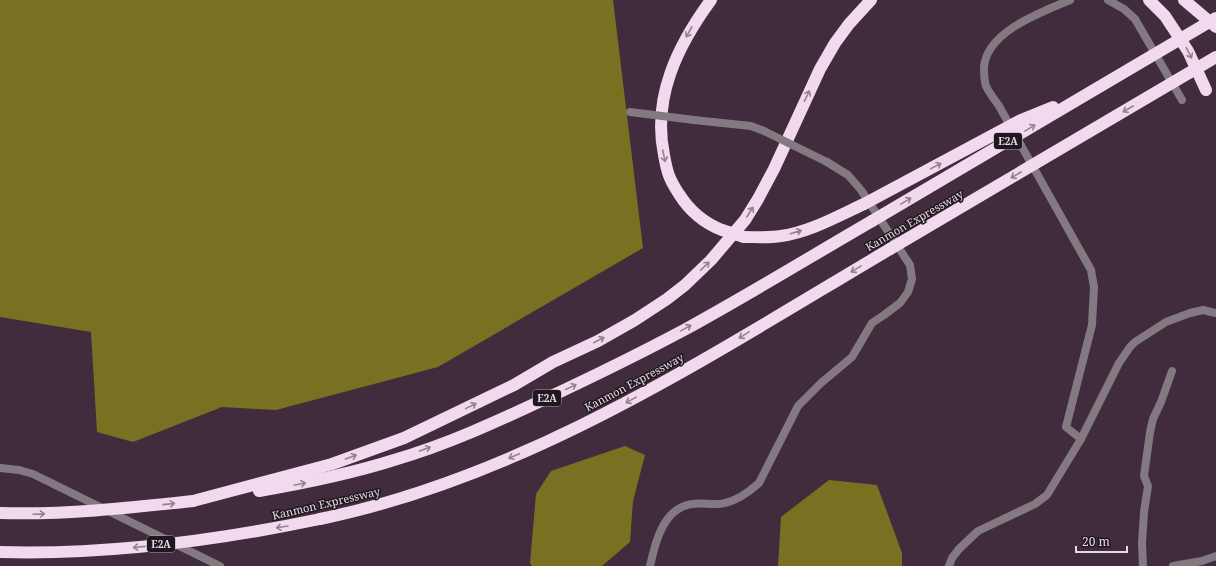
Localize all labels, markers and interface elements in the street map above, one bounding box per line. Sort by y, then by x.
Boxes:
one-way arrow [685,26,693,38]
one-way arrow [1186,47,1193,59]
one-way arrow [804,90,811,102]
one-way arrow [1122,106,1134,114]
one-way arrow [1024,123,1036,131]
road number: E2A [994,133,1022,149]
one-way arrow [661,149,669,162]
one-way arrow [929,161,941,169]
one-way arrow [1011,171,1022,179]
street label: Kanmon Expressway [862,186,966,254]
one-way arrow [900,197,911,205]
one-way arrow [746,207,754,218]
one-way arrow [789,228,802,235]
one-way arrow [700,261,710,271]
one-way arrow [851,265,862,273]
one-way arrow [680,324,692,332]
one-way arrow [738,332,750,340]
one-way arrow [592,336,604,343]
street label: Kanmon Expressway [582,349,687,415]
one-way arrow [564,383,576,390]
road number: E2A [533,390,561,406]
one-way arrow [625,396,637,404]
one-way arrow [464,402,476,409]
one-way arrow [419,445,431,453]
one-way arrow [508,452,520,460]
one-way arrow [345,453,357,461]
one-way arrow [293,479,306,487]
street label: Kanmon Expressway [271,483,382,523]
one-way arrow [162,500,175,507]
one-way arrow [32,510,45,517]
one-way arrow [276,523,289,531]
scale bar [1076,528,1127,554]
text: 20 m [1082,533,1110,550]
road number: E2A [147,536,175,552]
one-way arrow [133,543,146,550]

